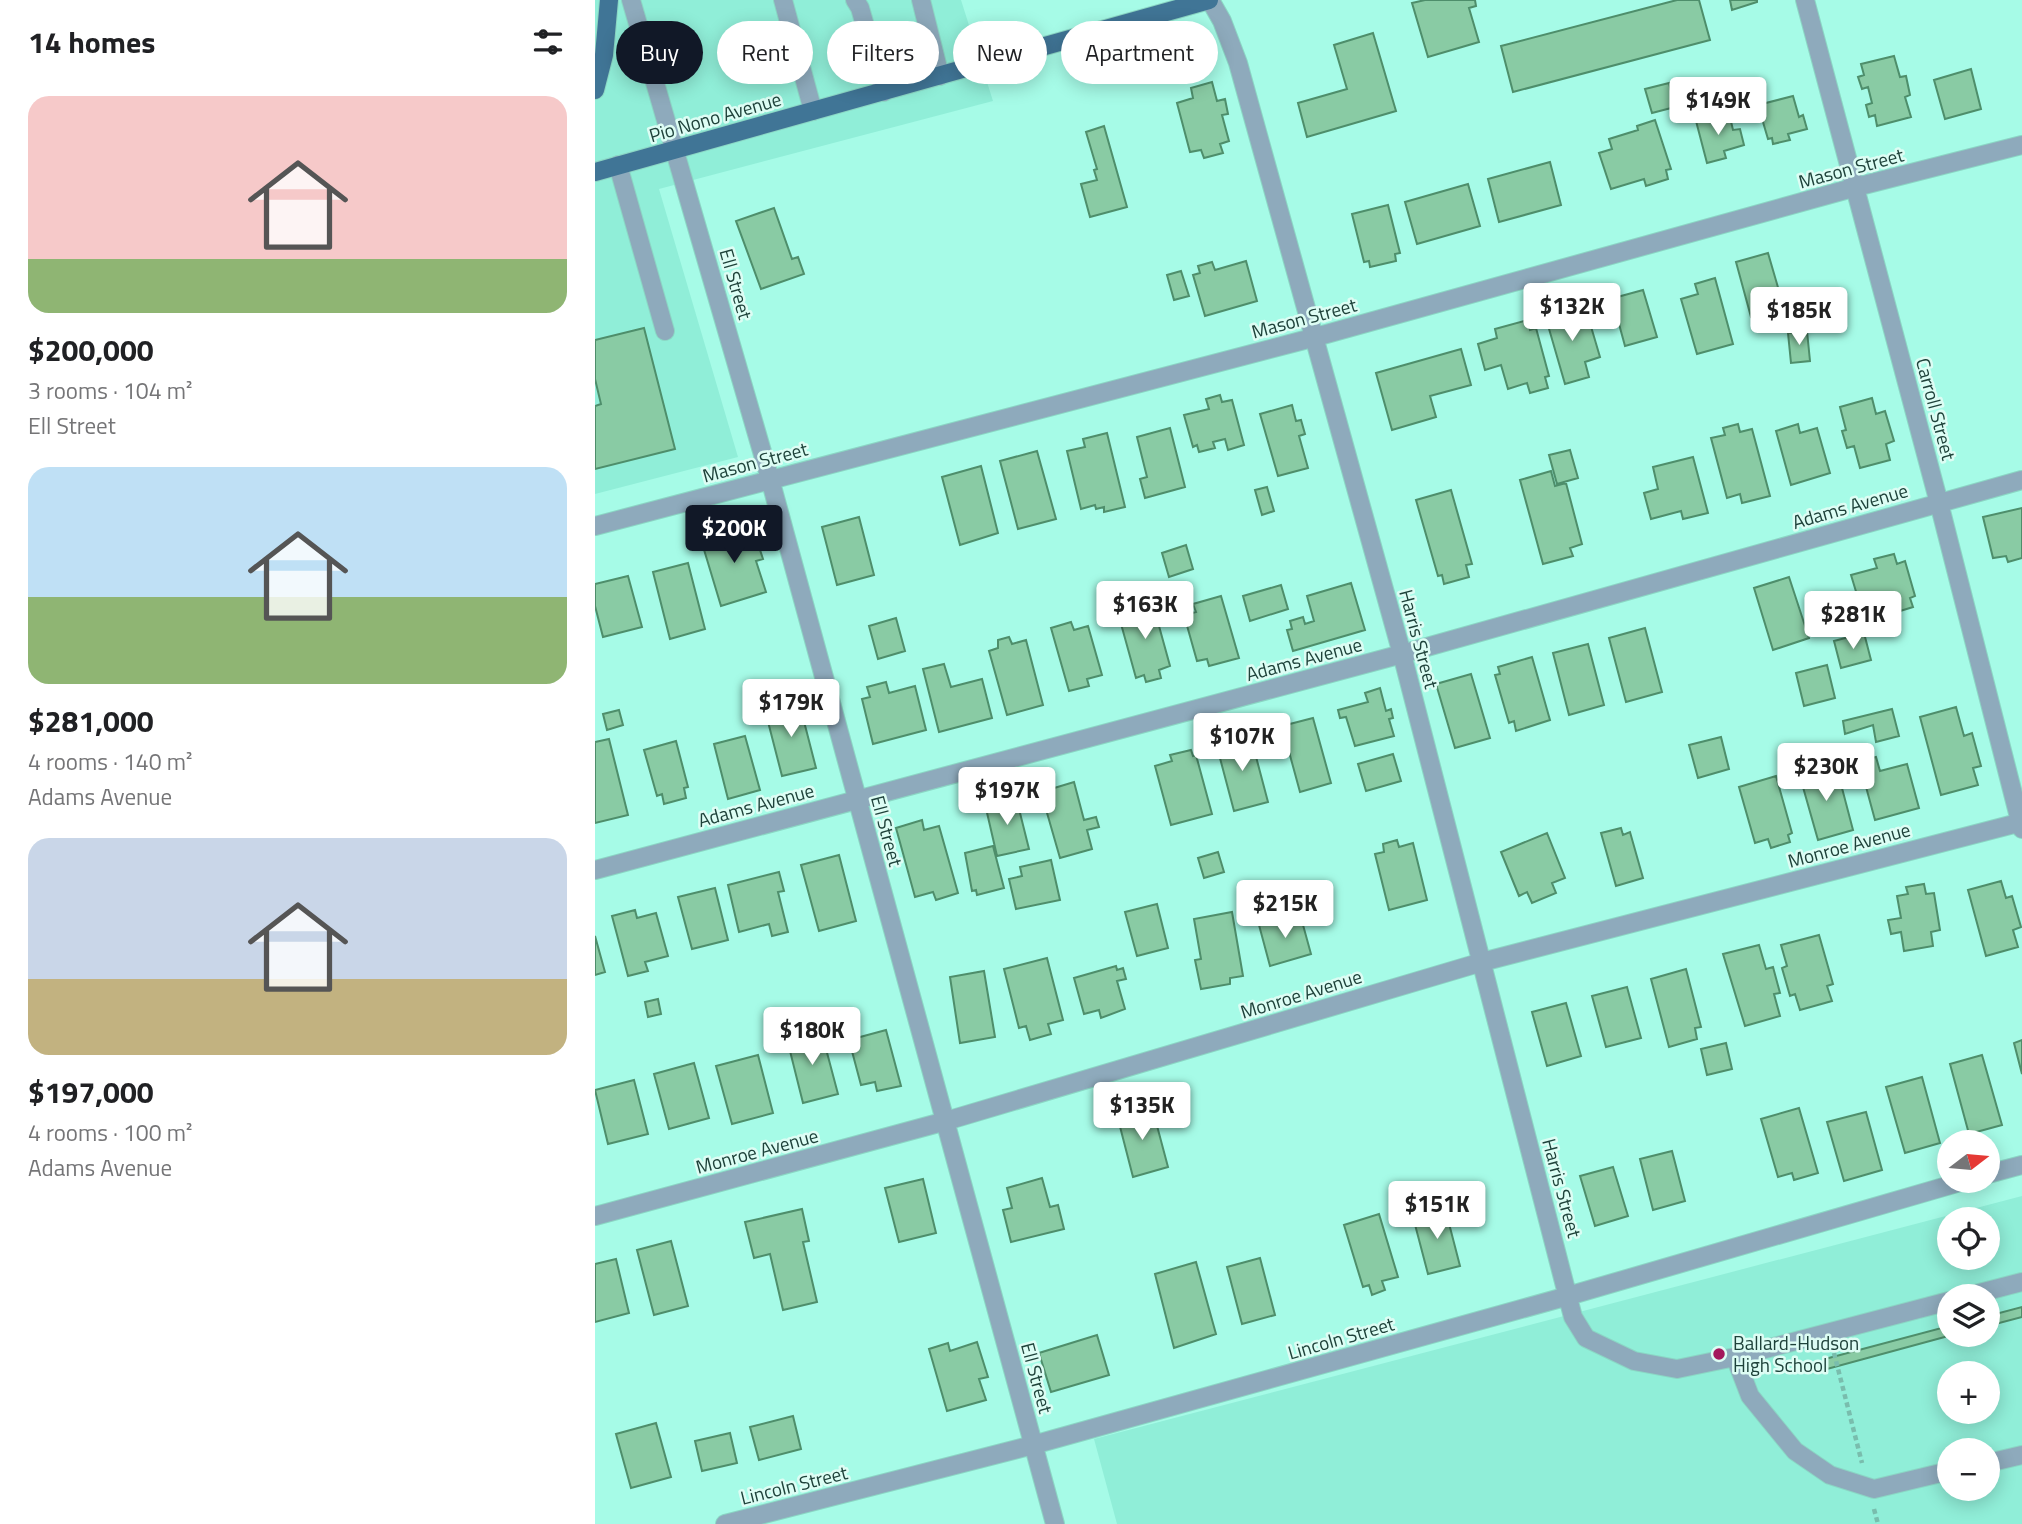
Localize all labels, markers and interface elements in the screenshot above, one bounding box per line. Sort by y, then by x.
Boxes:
text: 14 homes [28,19,155,65]
chip: Buy [616,21,703,84]
chip: Rent [717,21,813,84]
chip: Filters [827,21,939,84]
chip: New [953,21,1047,84]
chip: Apartment [1061,21,1218,84]
icon: filters [529,23,567,61]
pin: $149K [1669,78,1767,137]
text: $149K [1685,82,1751,117]
street label: Pio Nono Avenue [645,84,784,149]
street label: Mason Street [1795,139,1907,195]
icon: home [235,142,361,268]
street label: Ell Street [713,245,760,323]
pin: $132K [1523,284,1621,343]
text: $132K [1539,288,1605,323]
pin: $185K [1750,288,1848,347]
street label: Mason Street [1248,289,1360,345]
text: $185K [1766,292,1832,327]
text: $200,000 [28,327,154,373]
street label: Carroll Street [1909,355,1964,464]
text: 3 rooms · 104 m² [28,373,192,408]
text: Ell Street [28,408,116,443]
street label: Mason Street [699,433,811,489]
street label: Adams Avenue [1789,475,1911,536]
pin: $200K [685,505,783,565]
text: $200K [701,510,767,545]
icon: home [235,513,361,639]
pin: $163K [1096,582,1194,641]
text: $163K [1112,586,1178,621]
street label: Harris Street [1392,586,1447,692]
pin: $281K [1804,592,1902,651]
text: $281K [1820,596,1886,631]
street label: Adams Avenue [1243,629,1365,688]
pin: $179K [742,680,840,739]
text: $179K [758,684,824,719]
text: $281,000 [28,698,154,744]
pin: $107K [1193,714,1291,773]
text: $107K [1209,718,1275,753]
text: 4 rooms · 140 m² [28,744,192,779]
pin: $230K [1777,744,1875,803]
text: $230K [1793,748,1859,783]
pin: $197K [958,768,1056,827]
text: $197K [974,772,1040,807]
street label: Adams Avenue [695,775,817,834]
text: Adams Avenue [28,779,172,814]
street label: Ell Street [864,792,911,870]
street label: Monroe Avenue [1784,814,1913,875]
pin: $215K [1236,880,1334,940]
icon: home [235,884,361,1010]
text: $215K [1252,885,1318,920]
street label: Monroe Avenue [1236,961,1365,1026]
pin: $180K [763,1007,861,1067]
text: $180K [779,1012,845,1047]
text: $197,000 [28,1069,154,1115]
pin: $135K [1093,1082,1191,1142]
text: $135K [1109,1087,1175,1122]
text: 4 rooms · 100 m² [28,1115,192,1150]
street label: Monroe Avenue [692,1120,821,1181]
north arrow [1937,1130,2000,1194]
map controls [1937,1130,2000,1501]
street label: Harris Street [1535,1135,1590,1241]
text: Adams Avenue [28,1150,172,1185]
pin: $151K [1388,1182,1486,1241]
text: $151K [1404,1186,1470,1221]
button: locate [1937,1207,2000,1270]
button: layers [1937,1284,2000,1347]
street label: Lincoln Street [1284,1308,1398,1367]
place label: Ballard-Hudson High School [1733,1328,1859,1379]
street label: Ell Street [1014,1339,1061,1417]
marker: Ballard-Hudson High School [1711,1346,1727,1362]
button: + [1937,1361,2000,1424]
button: − [1937,1438,2000,1501]
street label: Lincoln Street [737,1457,851,1512]

